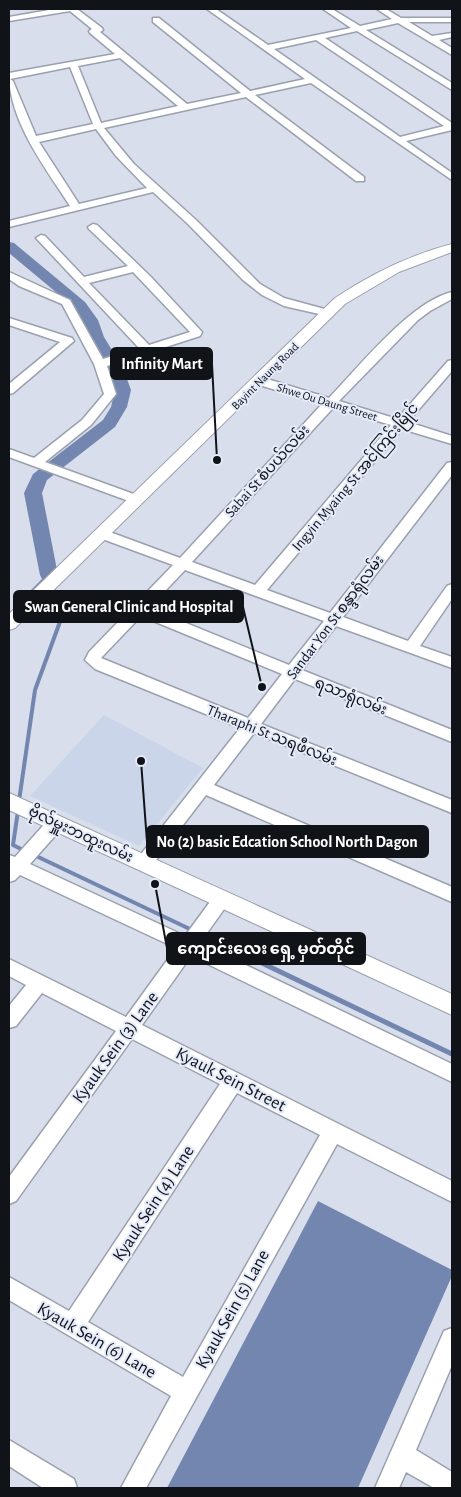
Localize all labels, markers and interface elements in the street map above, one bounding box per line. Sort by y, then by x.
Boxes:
street label: Bayint Naung Road [229,340,302,413]
callout: Infinity Mart [111,348,212,379]
text: Infinity Mart [121,356,203,373]
street label: Shwe Ou Daung Street [275,381,379,423]
street label: Ingyin Myaing St အင်ကြင်းမြိုင် [287,399,424,557]
street label: Sabai St စံပယ်လမ်း [220,420,312,520]
street label: Sandar Yon St စန္ဒာရုံလမ်း [282,551,390,685]
callout: Swan General Clinic and Hospital [14,591,243,622]
text: Swan General Clinic and Hospital [24,599,234,615]
street label: ရသာရုံလမ်း [311,672,390,721]
street label: Tharaphi St သရဖီလမ်း [203,700,340,772]
street label: ဗိုလ်မှူးဘထူးလမ်း [24,801,137,869]
callout: No (2) basic Edcation School North Dagon [147,826,428,857]
text: No (2) basic Edcation School North Dagon [156,834,418,850]
callout: ကျောင်းလေး ရှေ့ မှတ်တိုင် [167,933,365,964]
text: ကျောင်းလေး ရှေ့ မှတ်တိုင် [177,937,355,962]
street label: Kyauk Sein (3) Lane [70,989,162,1107]
street label: Kyauk Sein Street [173,1044,289,1115]
street label: Kyauk Sein (4) Lane [110,1142,198,1265]
street label: Kyauk Sein (5) Lane [193,1247,273,1372]
street label: Kyauk Sein (6) Lane [34,1300,159,1382]

